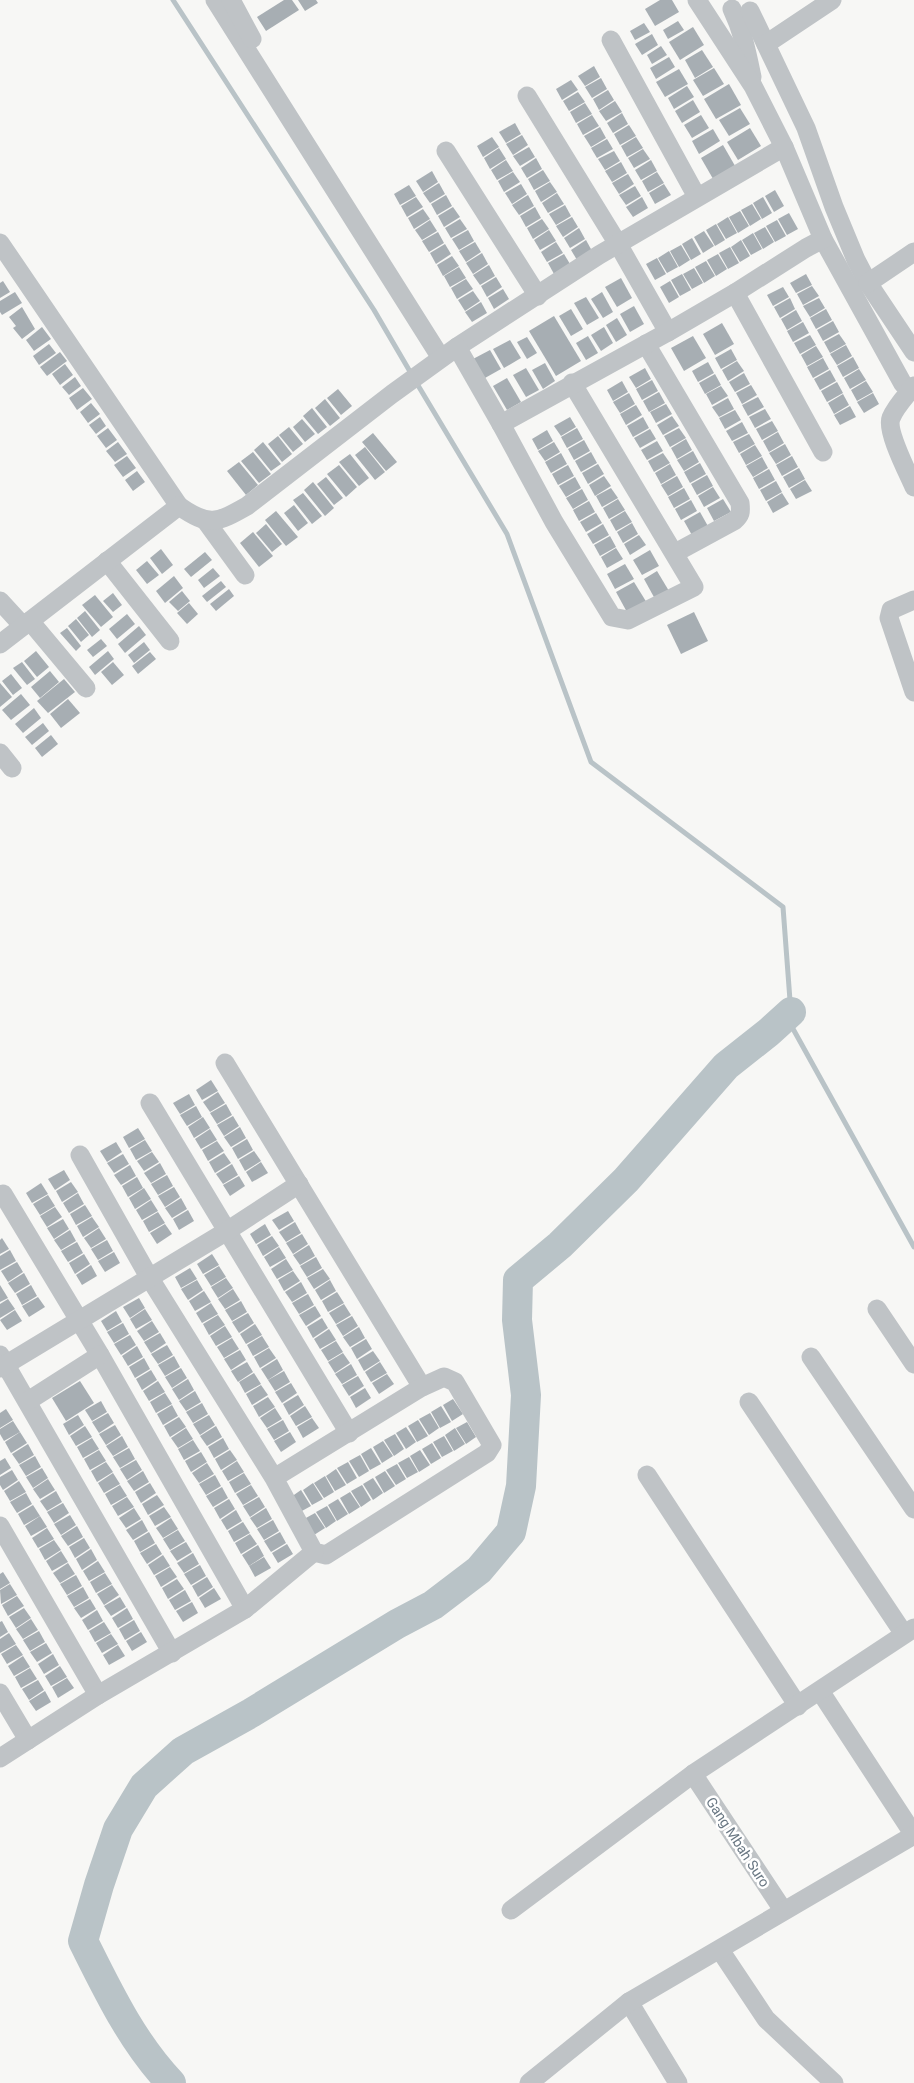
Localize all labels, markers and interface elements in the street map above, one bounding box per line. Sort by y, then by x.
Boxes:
street label: Gang Mbah Suro [703,1794,773,1890]

